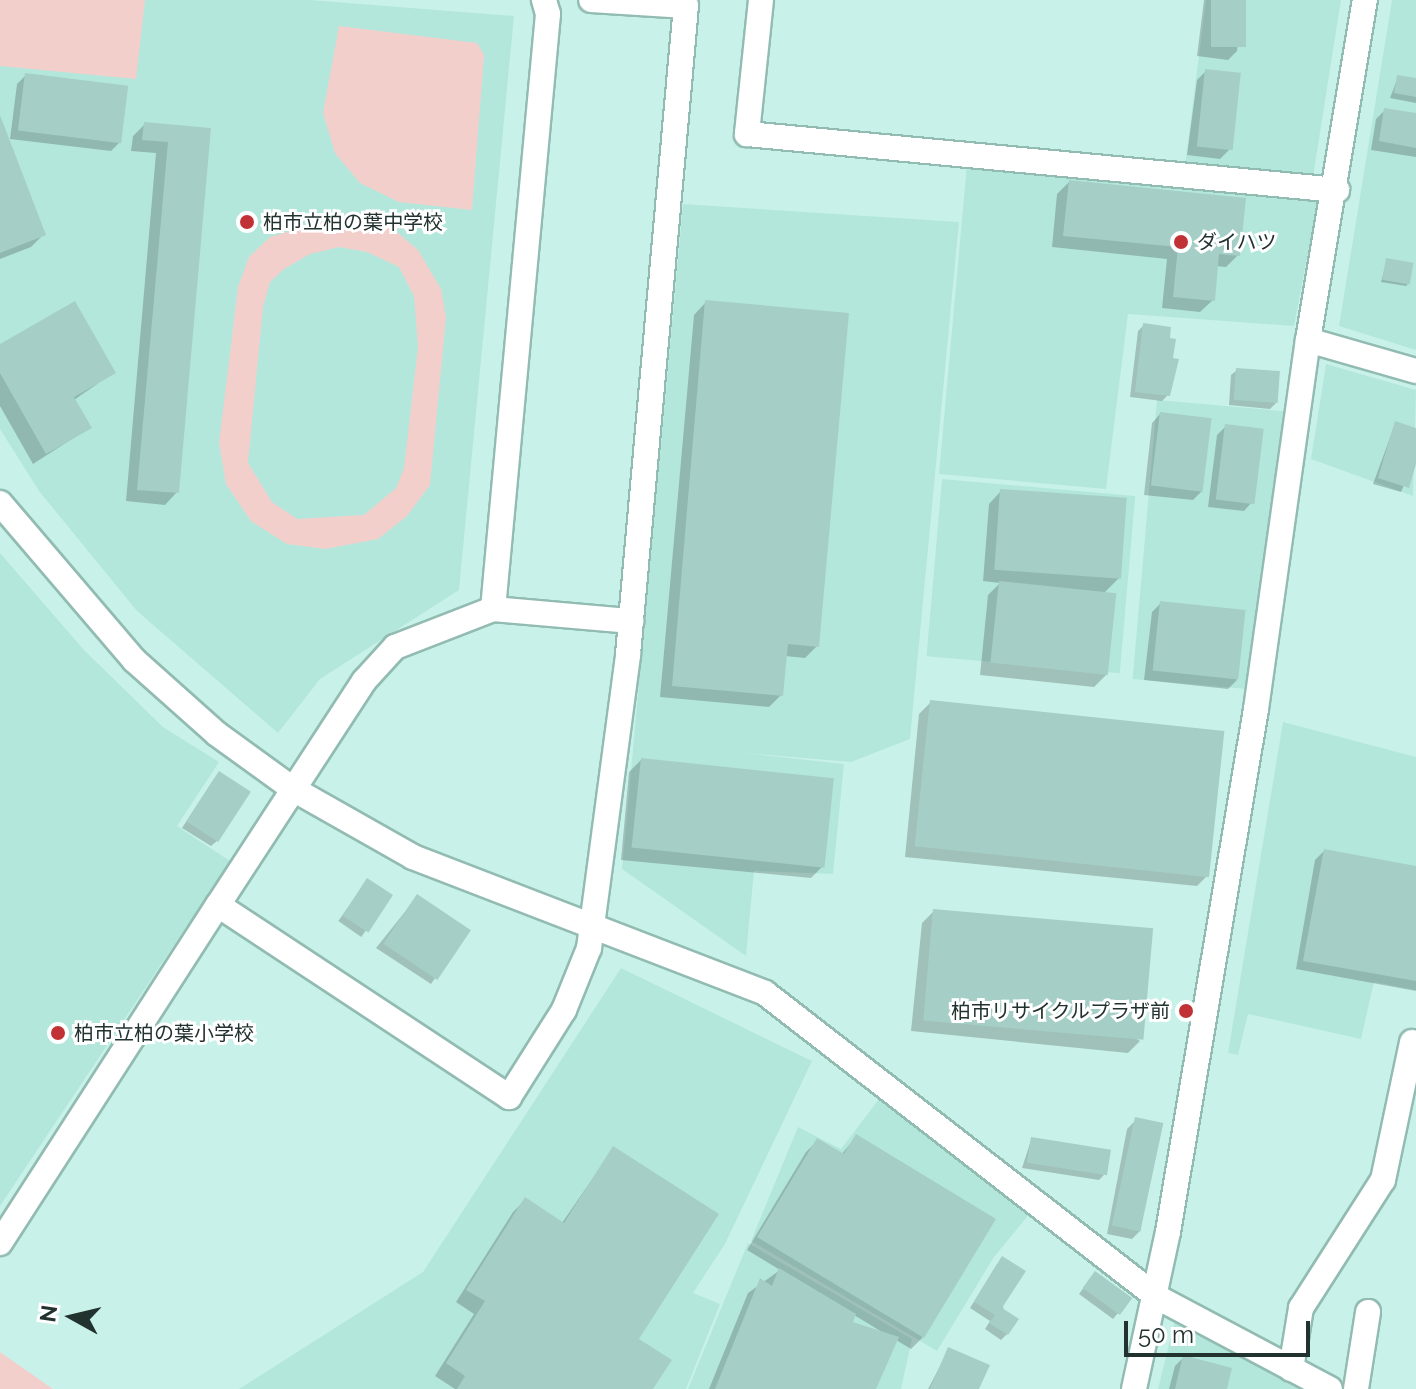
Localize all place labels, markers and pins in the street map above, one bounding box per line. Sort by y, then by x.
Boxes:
place label: 柏市立柏の葉中学校 [263,210,443,234]
marker: 柏市立柏の葉中学校 [238,213,256,231]
place label: ダイハツ [1197,230,1277,254]
marker: ダイハツ [1172,233,1190,251]
place label: 柏市リサイクルプラザ前 [950,999,1170,1023]
marker: 柏市リサイクルプラザ前 [1177,1002,1195,1020]
place label: 柏市立柏の葉小学校 [74,1021,254,1045]
marker: 柏市立柏の葉小学校 [49,1024,67,1042]

